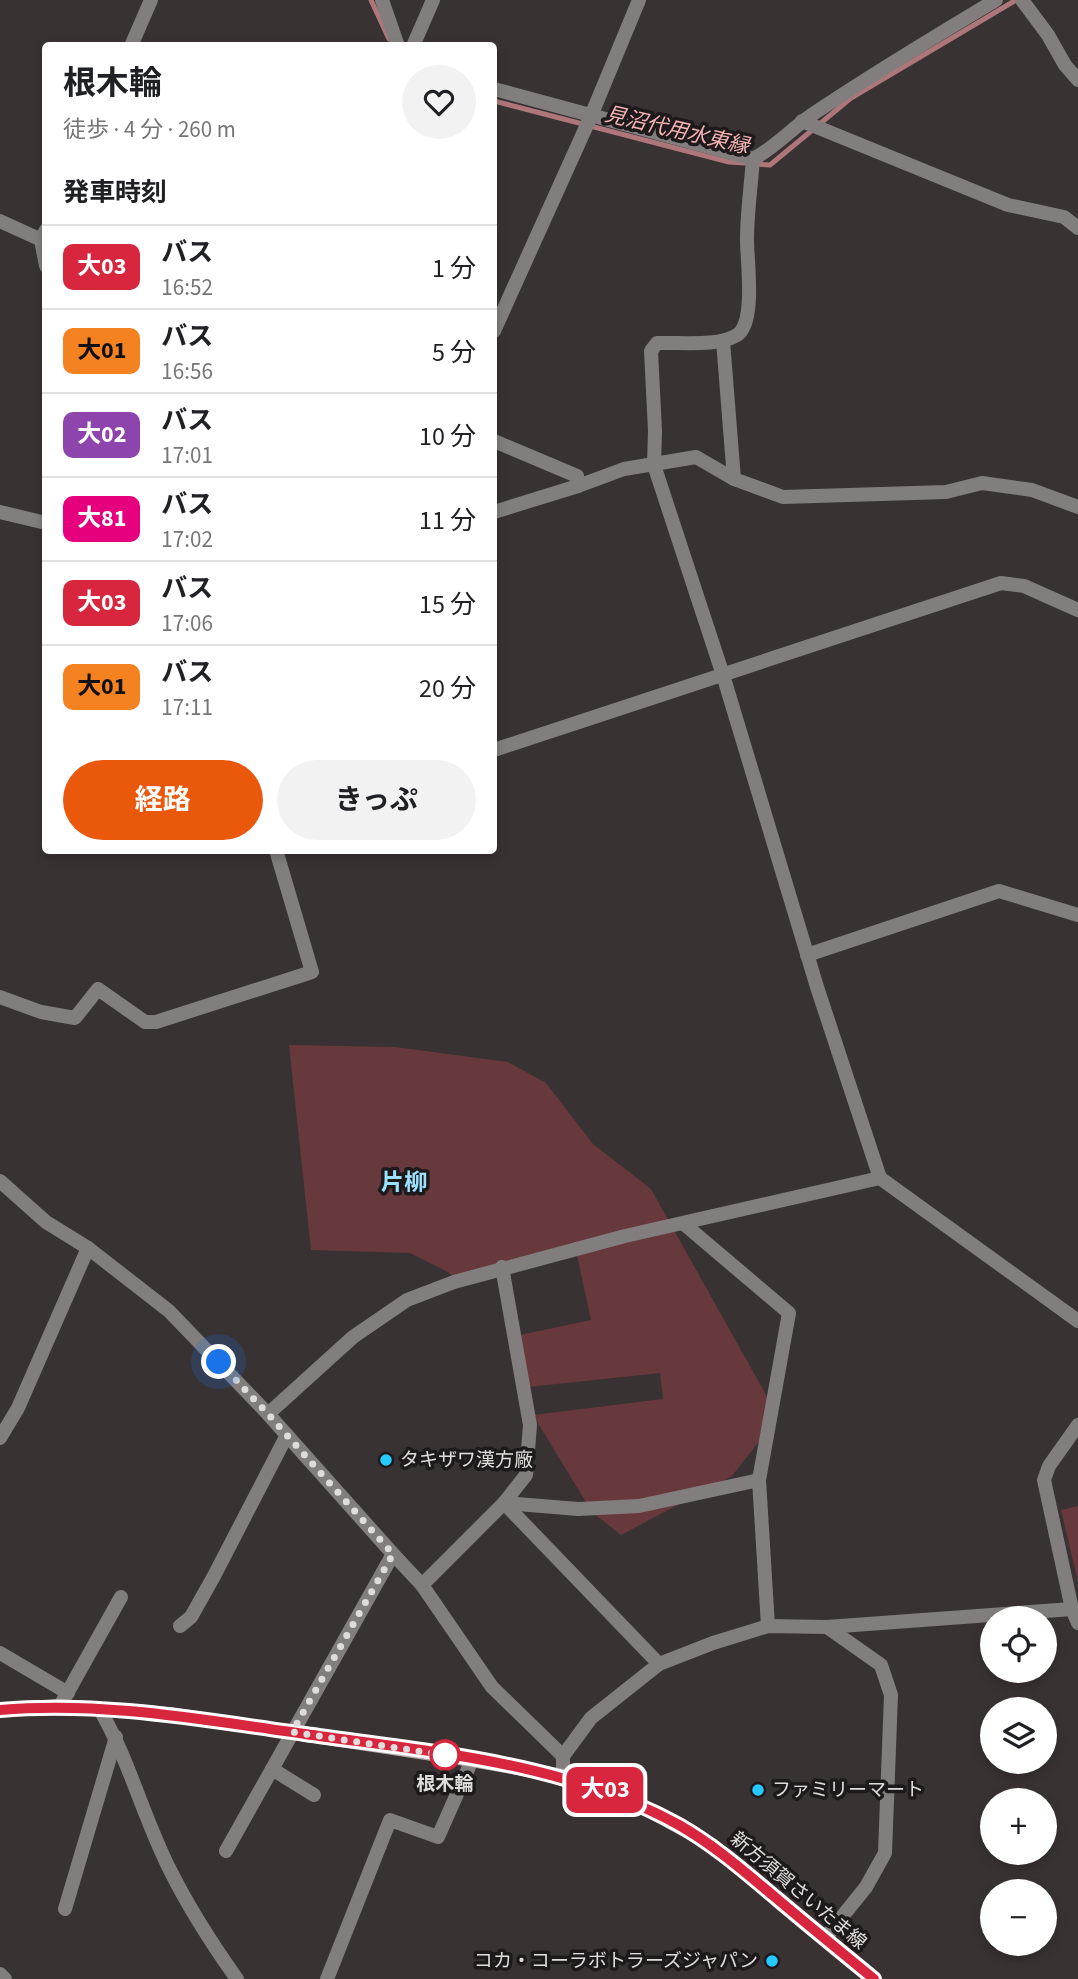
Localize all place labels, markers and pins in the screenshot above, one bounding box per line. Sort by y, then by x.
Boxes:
place label: タキザワ漢方廠 [400,1447,533,1474]
marker: タキザワ漢方廠 [378,1452,394,1468]
marker: 根木輪 [430,1740,460,1770]
place label: 根木輪 [416,1771,474,1798]
place label: ファミリーマート [772,1777,924,1804]
marker: ファミリーマート [750,1782,766,1798]
place label: コカ・コーラボトラーズジャパン [474,1948,758,1975]
marker: コカ・コーラボトラーズジャパン [764,1953,780,1969]

